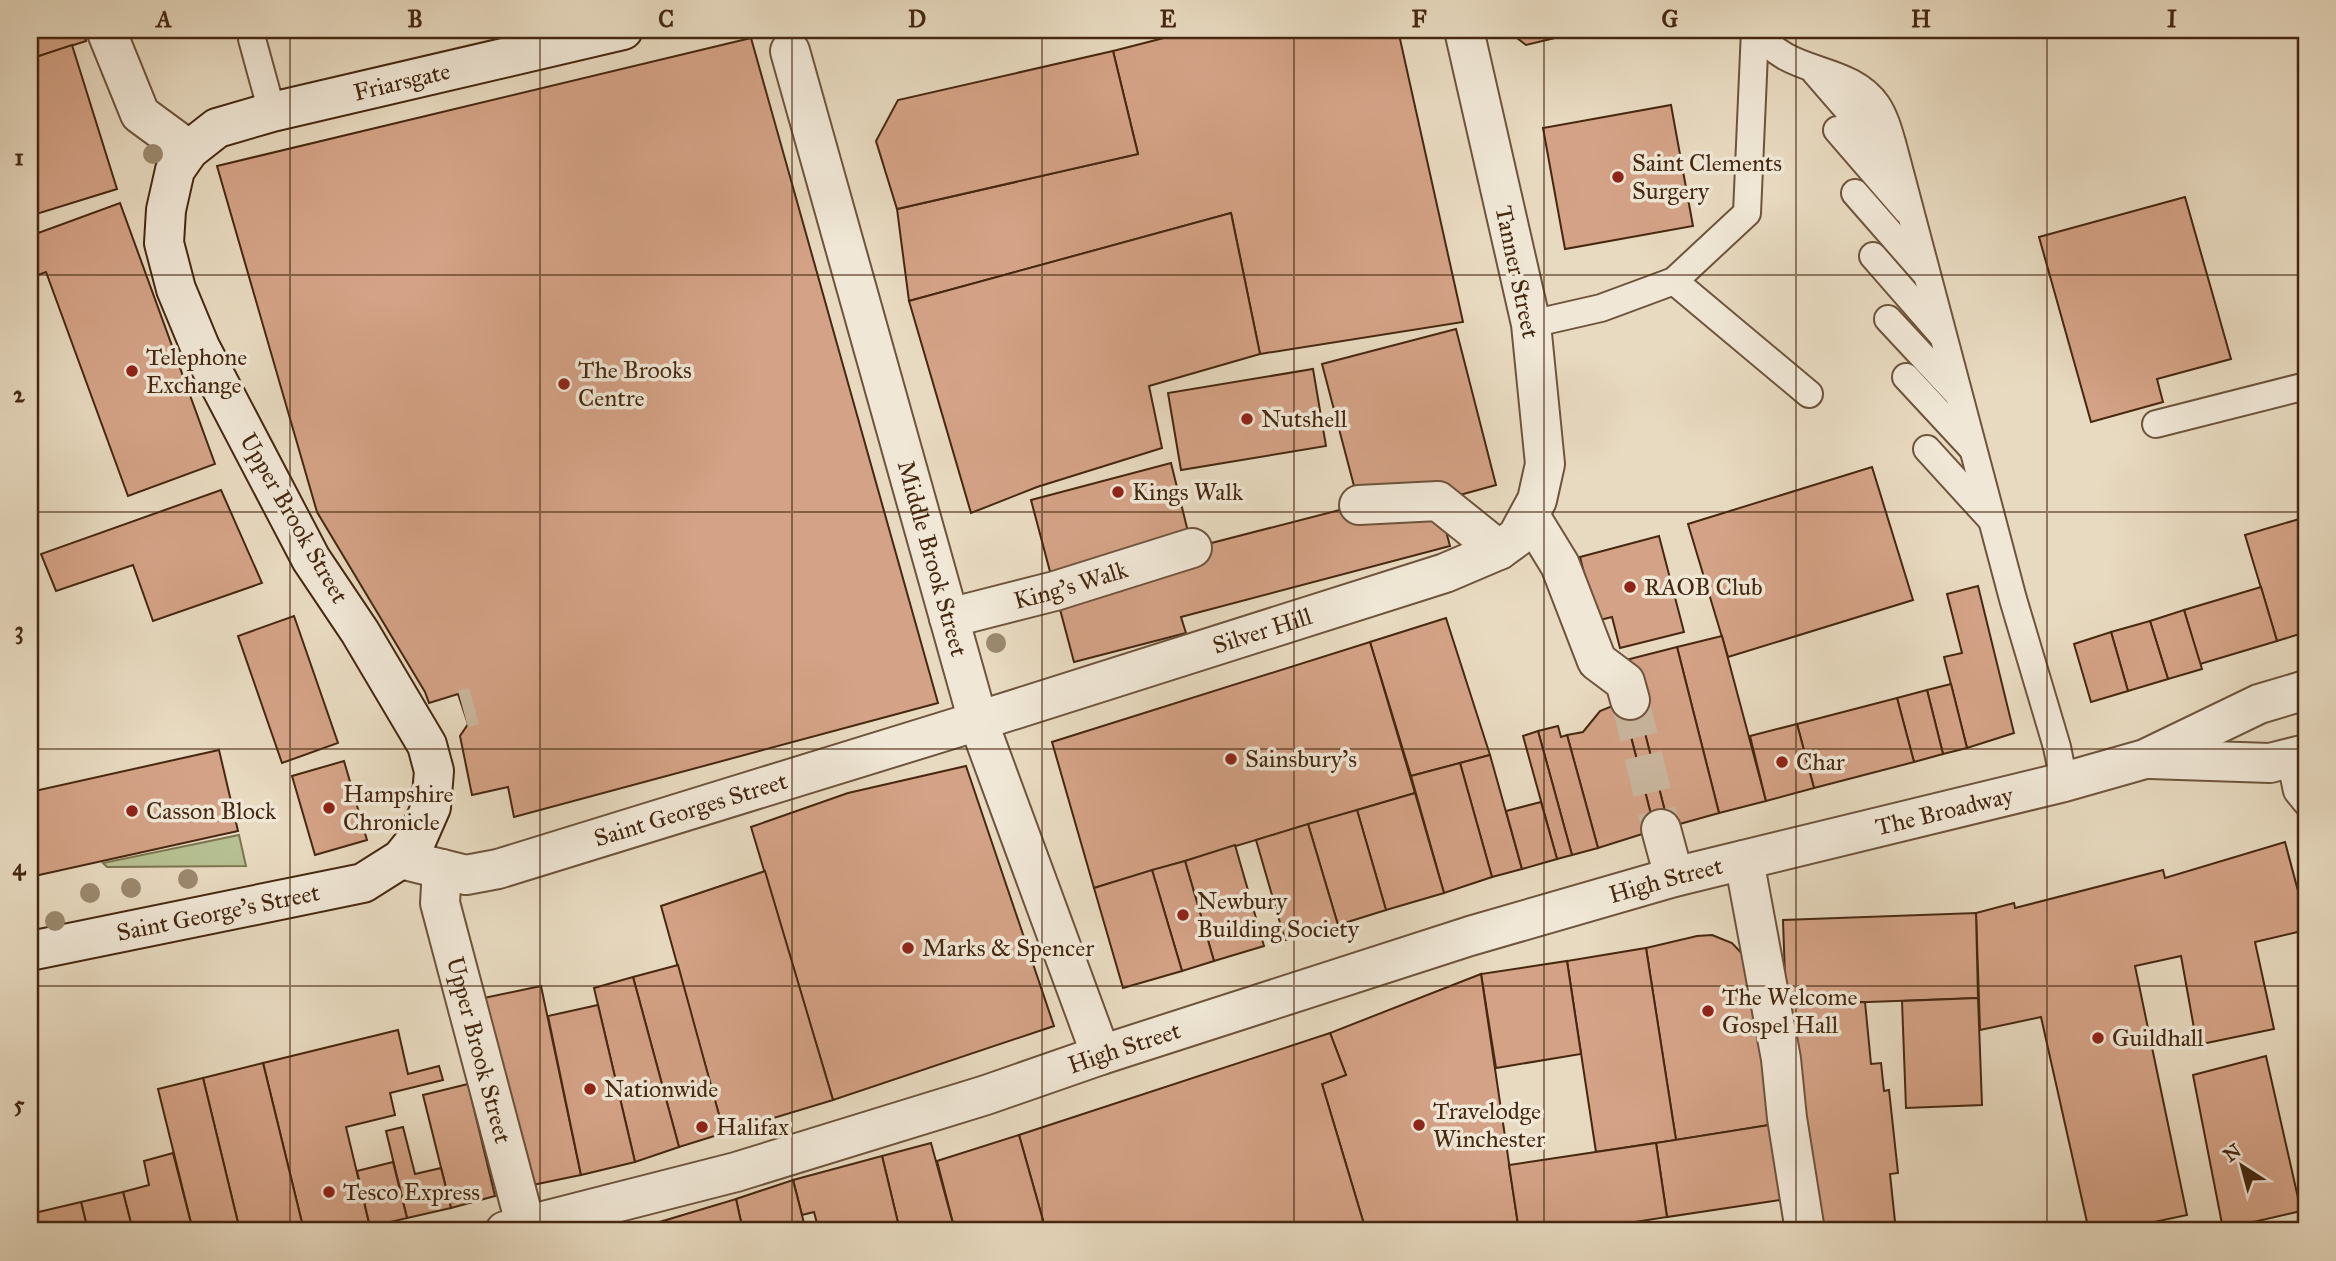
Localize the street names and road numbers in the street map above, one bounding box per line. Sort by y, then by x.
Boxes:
street label: Friarsgate [350,56,453,107]
street label: Tanner Street [1488,203,1546,342]
street label: Upper Brook Street [233,427,355,609]
street label: Middle Brook Street [891,457,974,660]
street label: King's Walk [1011,554,1132,616]
street label: Silver Hill [1209,601,1316,661]
street label: Saint Georges Street [590,766,791,854]
street label: The Broadway [1872,780,2017,842]
street label: High Street [1605,851,1726,910]
street label: Saint George's Street [114,877,323,948]
street label: Upper Brook Street [440,953,518,1147]
street label: High Street [1064,1015,1185,1080]

